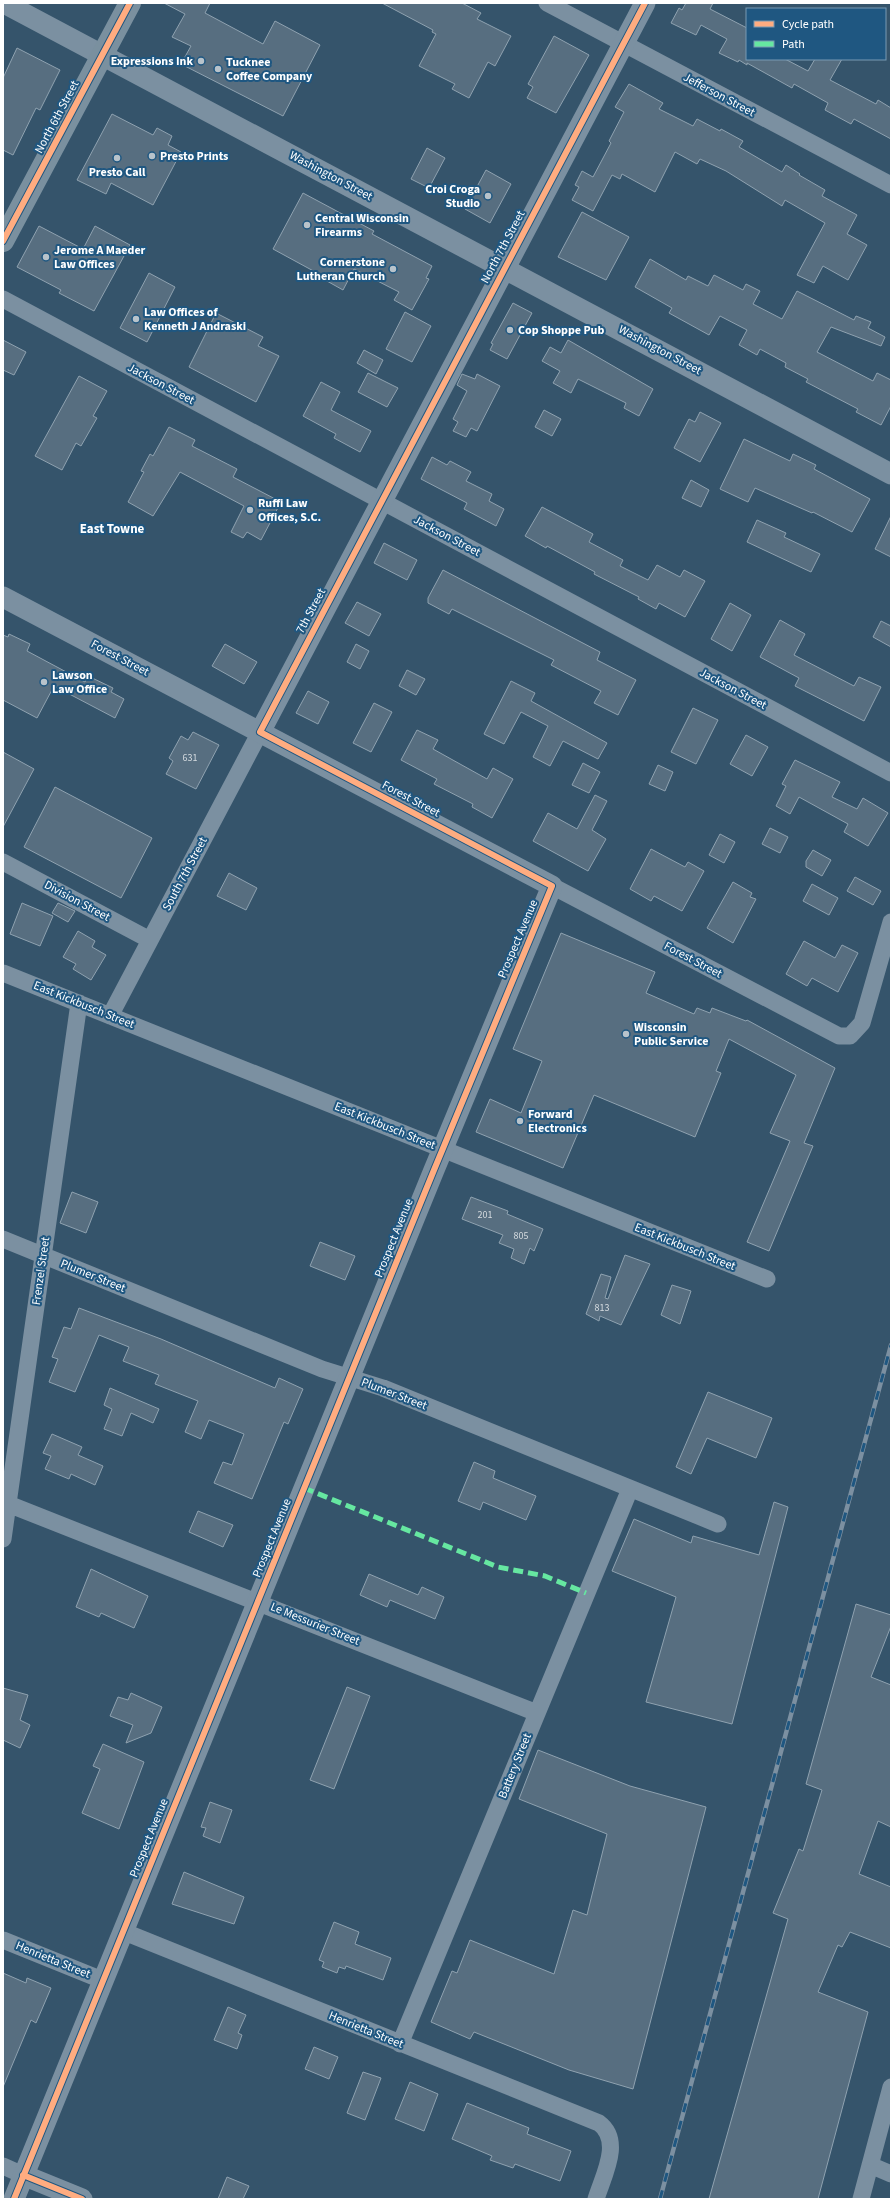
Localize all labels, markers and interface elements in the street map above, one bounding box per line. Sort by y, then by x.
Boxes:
legend [746,8,886,60]
text: Cycle path [782,16,834,33]
text: Path [782,36,805,53]
place label: Expressions Ink [111,53,193,70]
place label: Tucknee Coffee Company [226,54,313,85]
marker: Expressions Ink [196,56,206,66]
marker: Tucknee Coffee Company [213,64,223,74]
street label: Jefferson Street [680,69,758,121]
street label: North 6th Street [31,77,83,157]
street label: Washington Street [286,147,376,205]
place label: Presto Prints [160,148,228,165]
marker: Presto Prints [147,151,157,161]
marker: Presto Call [112,153,122,163]
place label: Presto Call [89,164,146,181]
place label: Croi Croga Studio [425,181,480,212]
marker: Croi Croga Studio [483,191,493,201]
street label: North 7th Street [477,207,529,287]
place label: Central Wisconsin Firearms [315,210,409,241]
marker: Central Wisconsin Firearms [302,220,312,230]
place label: Jerome A Maeder Law Offices [54,242,146,273]
marker: Jerome A Maeder Law Offices [41,252,51,262]
place label: Cornerstone Lutheran Church [297,254,385,285]
marker: Cornerstone Lutheran Church [388,264,398,274]
place label: Law Offices of Kenneth J Andraski [144,304,246,335]
marker: Law Offices of Kenneth J Andraski [131,314,141,324]
street label: Washington Street [615,321,705,379]
place label: Cop Shoppe Pub [518,322,604,339]
marker: Cop Shoppe Pub [505,325,515,335]
street label: Jackson Street [124,359,198,409]
place label: Ruffi Law Offices, S.C. [258,495,321,526]
marker: Ruffi Law Offices, S.C. [245,505,255,515]
street label: Jackson Street [410,511,484,561]
district label: East Towne [80,520,145,538]
street label: 7th Street [292,585,330,637]
street label: Forest Street [88,636,152,680]
street label: Jackson Street [696,664,770,714]
place label: Lawson Law Office [52,667,107,698]
marker: Lawson Law Office [39,677,49,687]
house number: 631 [183,751,197,765]
street label: Forest Street [379,777,443,821]
street label: South 7th Street [158,834,212,914]
street label: Division Street [41,876,113,926]
street label: Prospect Avenue [494,897,542,981]
street label: Forest Street [661,938,725,982]
street label: East Kickbusch Street [31,977,137,1033]
place label: Wisconsin Public Service [634,1019,708,1050]
marker: Wisconsin Public Service [621,1029,631,1039]
street label: East Kickbusch Street [332,1098,438,1154]
place label: Forward Electronics [528,1106,587,1137]
marker: Forward Electronics [515,1116,525,1126]
street label: Prospect Avenue [370,1196,418,1280]
house number: 201 [478,1208,492,1222]
street label: East Kickbusch Street [632,1219,738,1275]
house number: 805 [514,1229,528,1243]
street label: Frenzel Street [28,1236,54,1306]
street label: Plumer Street [58,1255,128,1297]
house number: 813 [595,1301,609,1315]
street label: Plumer Street [359,1374,429,1414]
street label: Prospect Avenue [248,1496,296,1580]
street label: Le Messurier Street [268,1598,362,1650]
street label: Battery Street [494,1731,536,1801]
street label: Prospect Avenue [125,1796,173,1880]
street label: Henrietta Street [13,1937,93,1983]
street label: Henrietta Street [326,2007,406,2053]

